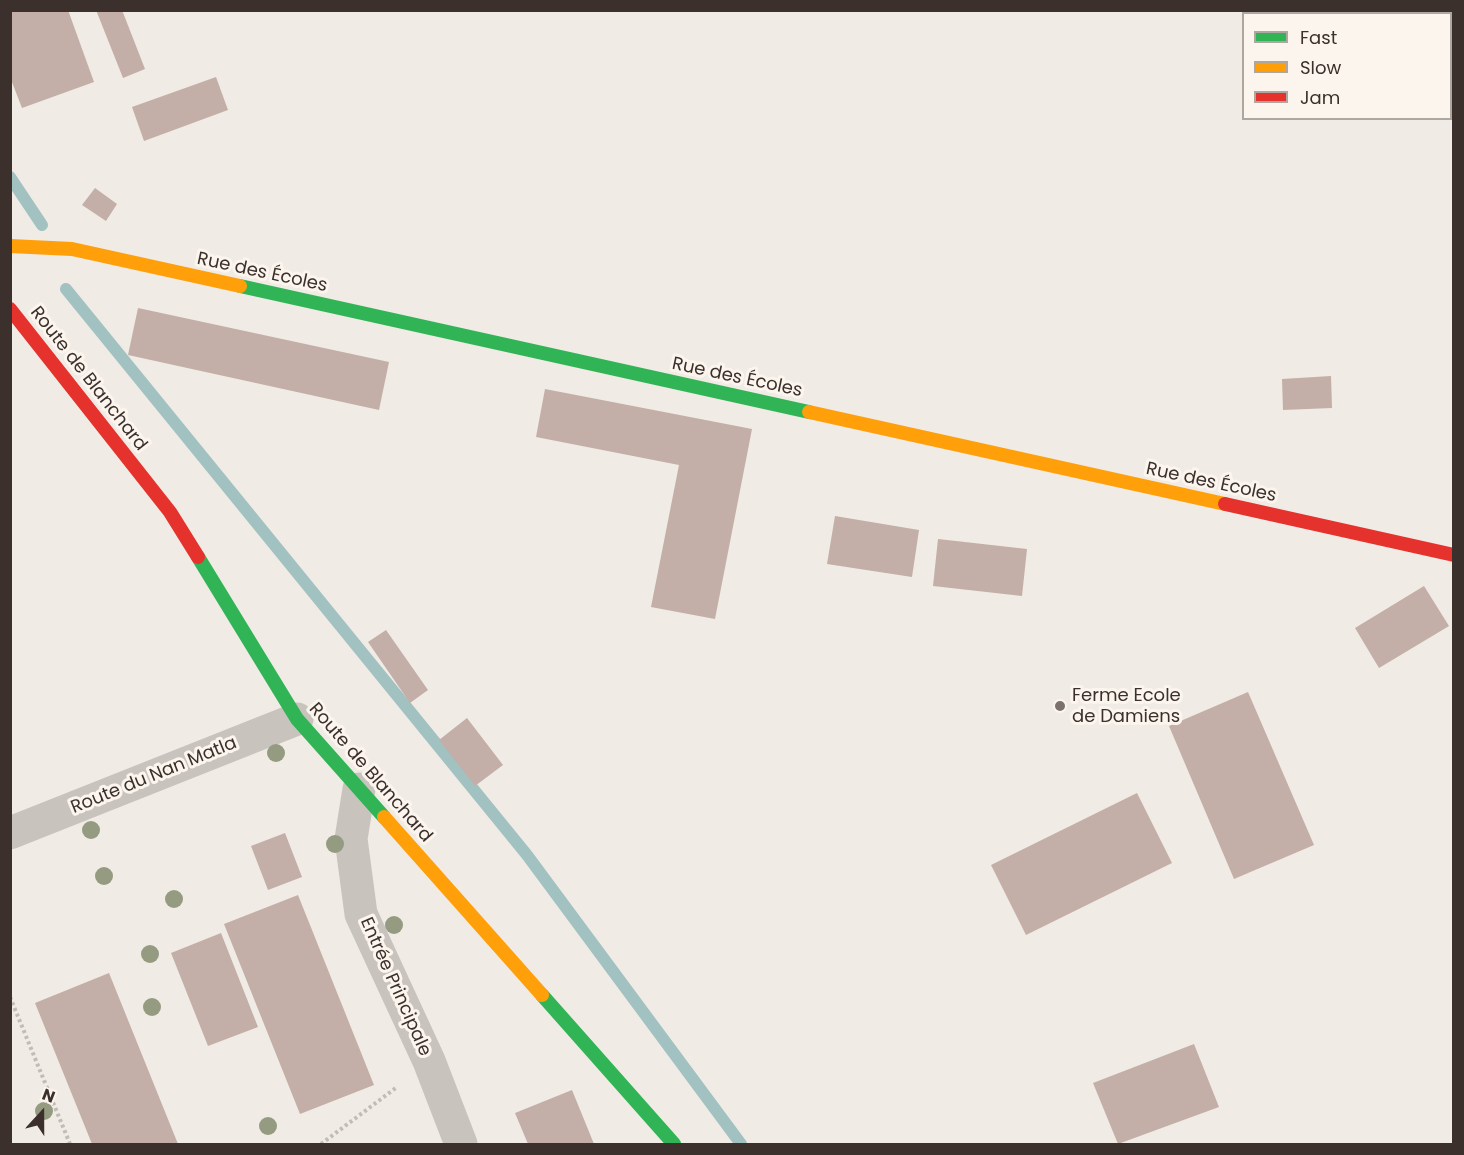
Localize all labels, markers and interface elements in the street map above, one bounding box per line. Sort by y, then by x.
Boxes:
legend [1242,12,1452,120]
text: Fast [1300,25,1337,50]
text: Slow [1300,55,1341,80]
text: Jam [1300,85,1340,110]
street label: Rue des Écoles [195,249,329,297]
street label: Route de Blanchard [25,303,151,455]
street label: Rue des Écoles [670,354,804,402]
street label: Rue des Écoles [1144,459,1278,507]
place label: Ferme Ecole de Damiens [1072,685,1181,728]
street label: Route de Blanchard [304,699,436,847]
marker: Ferme Ecole de Damiens [1053,699,1067,713]
street label: Route du Nan Matla [68,733,240,819]
street label: Entrée Principale [355,914,435,1060]
north arrow [12,1083,72,1143]
text: N [39,1083,58,1109]

